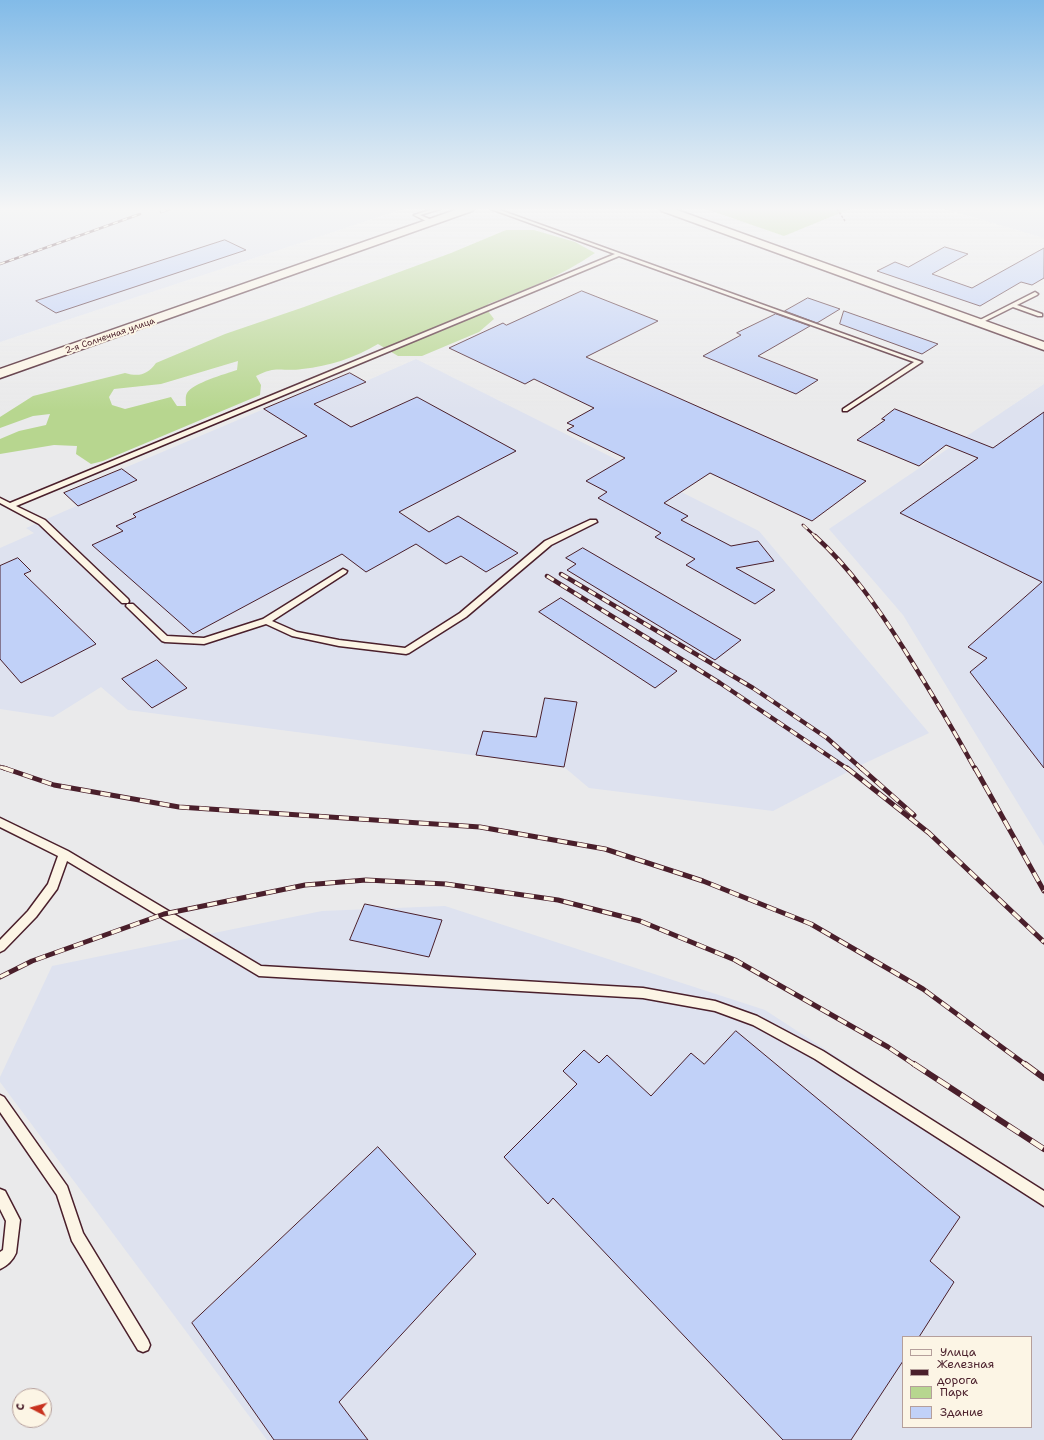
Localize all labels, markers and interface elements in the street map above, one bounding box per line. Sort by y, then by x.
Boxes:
street label: 2-я Солнечная улица [64,316,156,356]
legend [902,1336,1032,1428]
text: Улица [940,1344,976,1360]
text: Железная дорога [937,1356,994,1388]
text: Парк [940,1384,968,1400]
north arrow [12,1388,52,1428]
text: С [13,1403,28,1411]
text: Здание [940,1404,983,1420]

